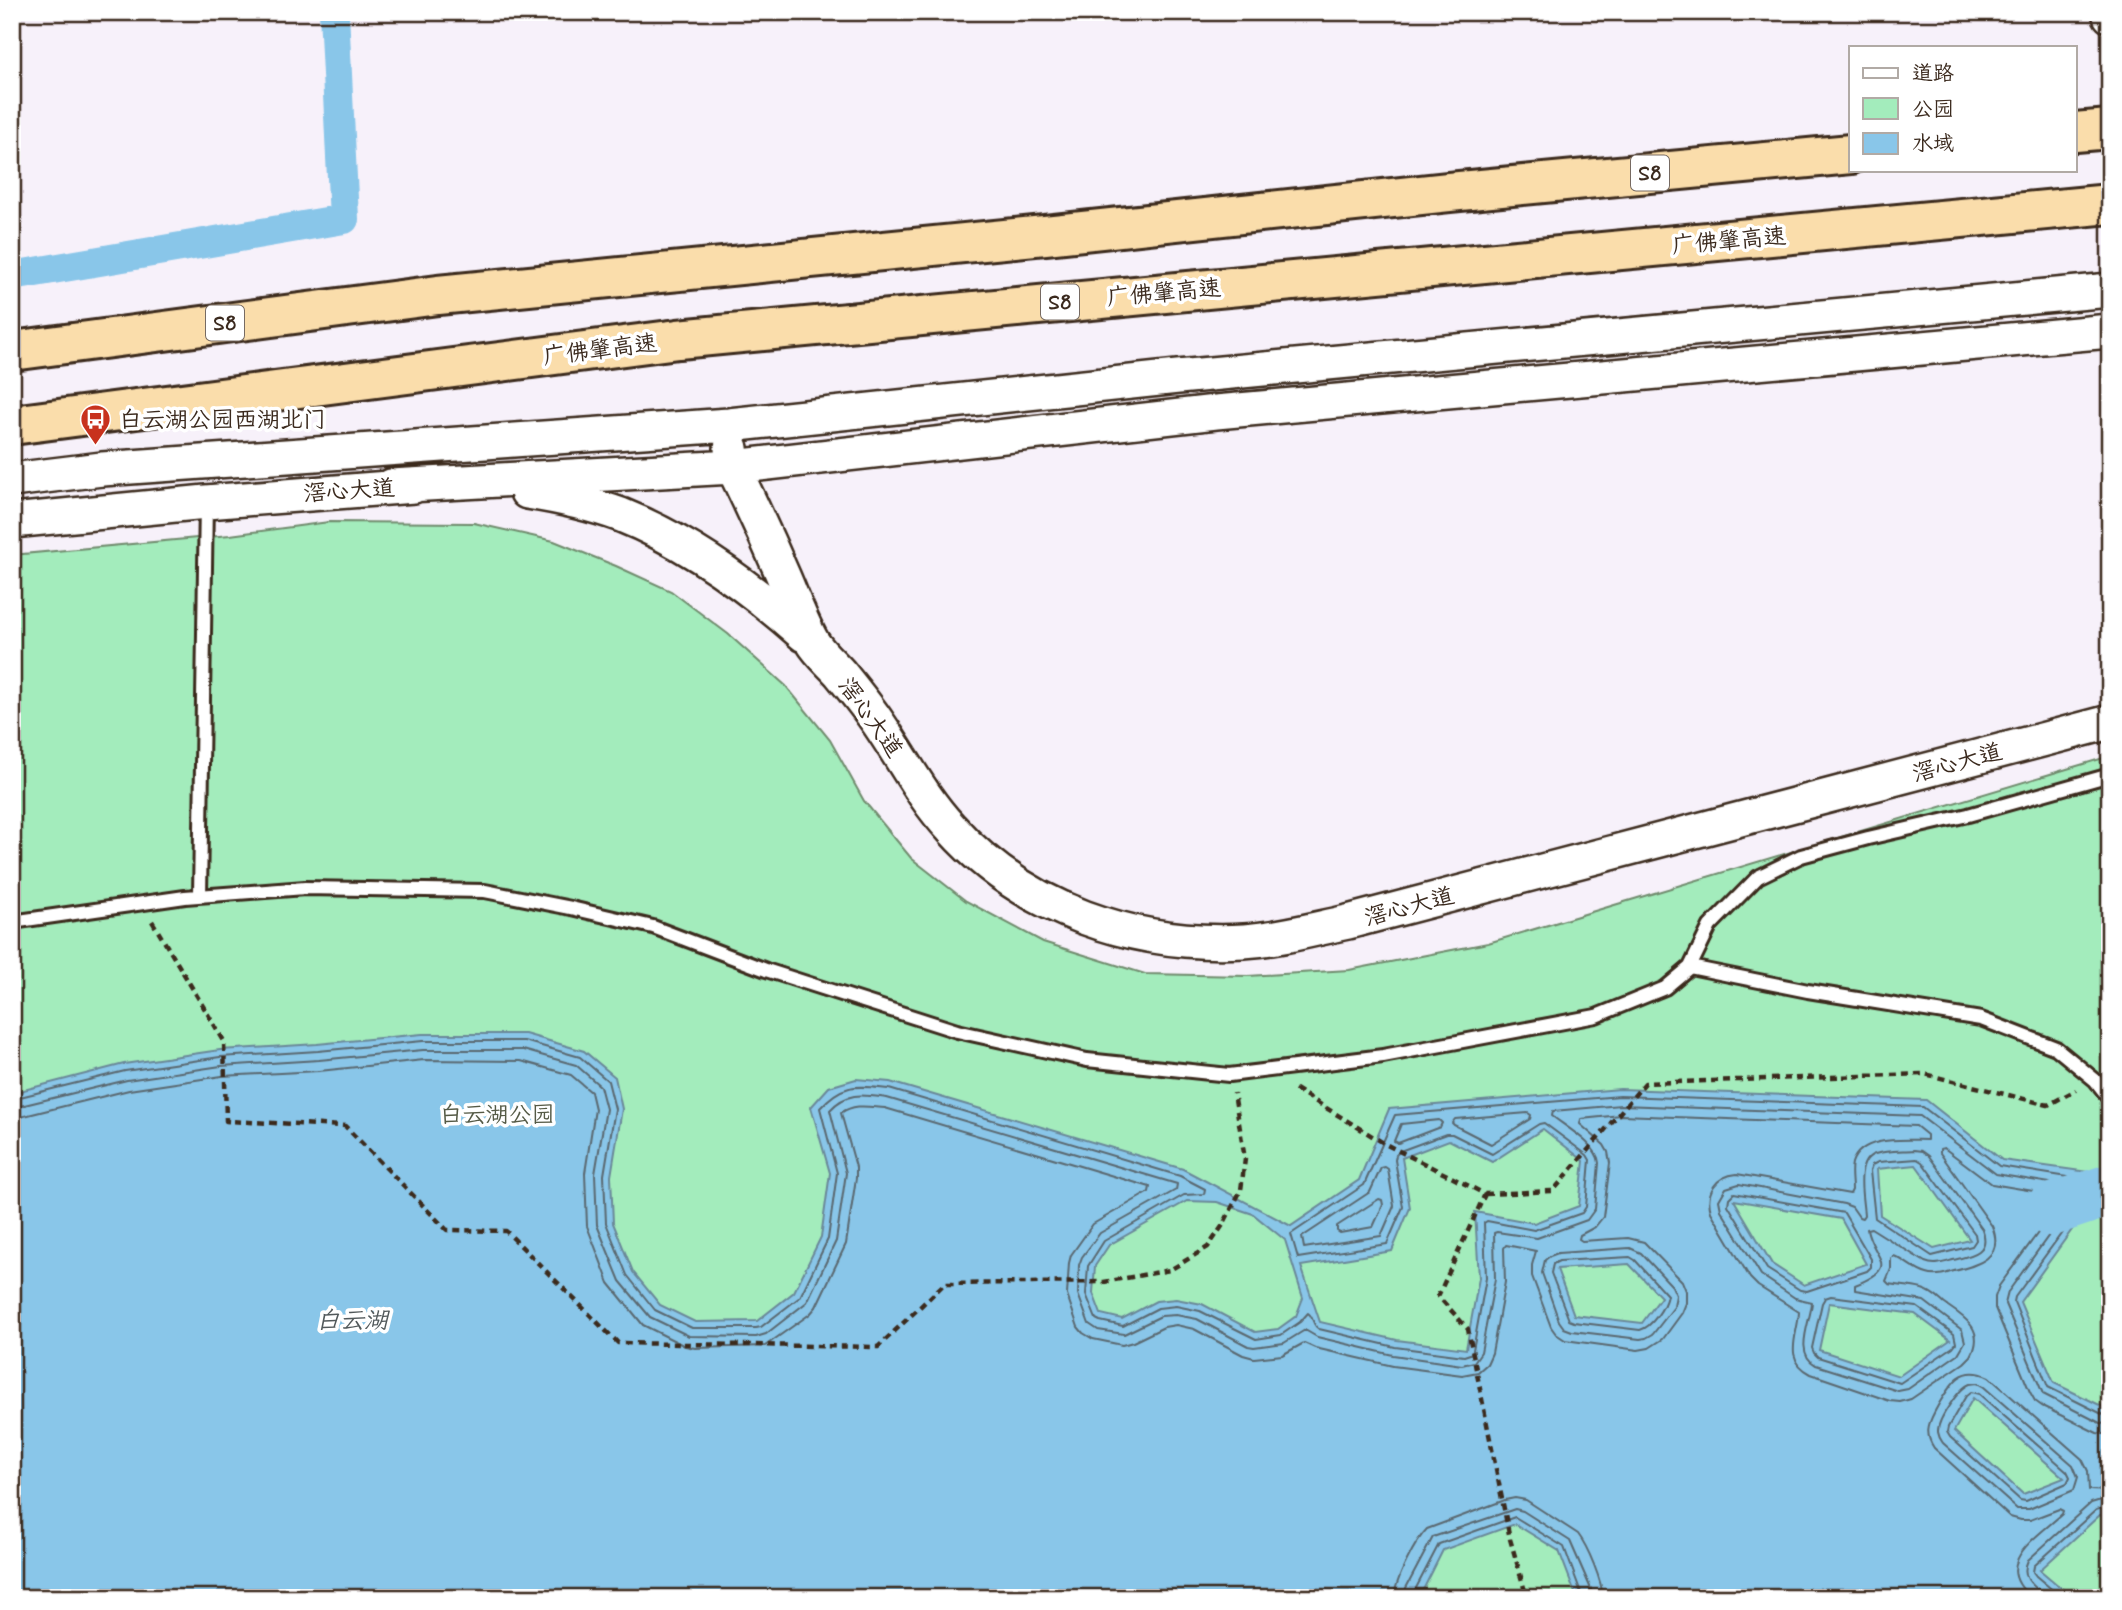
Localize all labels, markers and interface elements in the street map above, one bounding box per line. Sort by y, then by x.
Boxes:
legend [1849,46,2076,172]
text: 道路 [1912,60,1954,88]
text: 公园 [1912,96,1954,124]
text: 水域 [1912,130,1954,158]
road number: S8 [1631,156,1669,190]
street label: 广佛肇高速 [1671,222,1788,262]
street label: 广佛肇高速 [1106,274,1223,314]
road number: S8 [1041,284,1079,320]
road number: S8 [206,306,244,340]
street label: 广佛肇高速 [541,329,659,373]
bus stop icon: 白云湖公园西湖北门 [79,402,113,446]
place label: 白云湖公园西湖北门 [119,406,326,436]
street label: 滘心大道 [302,474,396,510]
street label: 滘心大道 [830,672,909,764]
street label: 滘心大道 [1909,738,2006,790]
street label: 滘心大道 [1361,882,1458,934]
park label: 白云湖公园 [440,1101,555,1131]
water label: 白云湖 [316,1306,391,1337]

